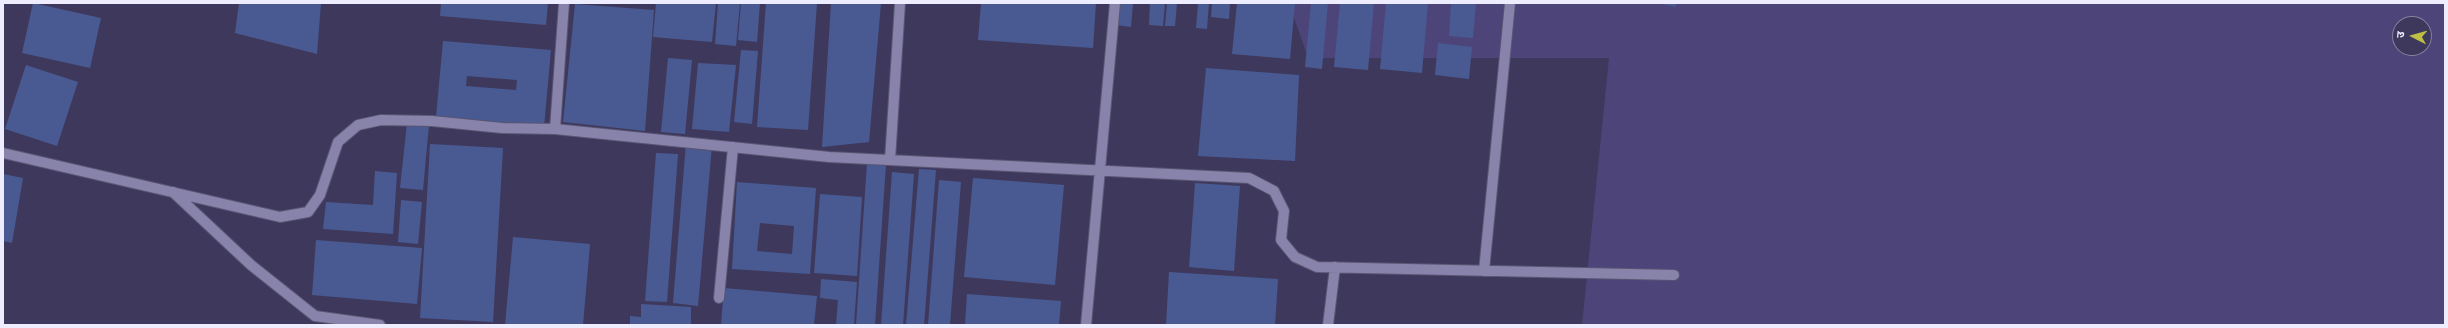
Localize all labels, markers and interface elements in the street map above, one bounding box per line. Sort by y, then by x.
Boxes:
north arrow [2392,16,2432,56]
text: उ [2392,31,2409,39]

